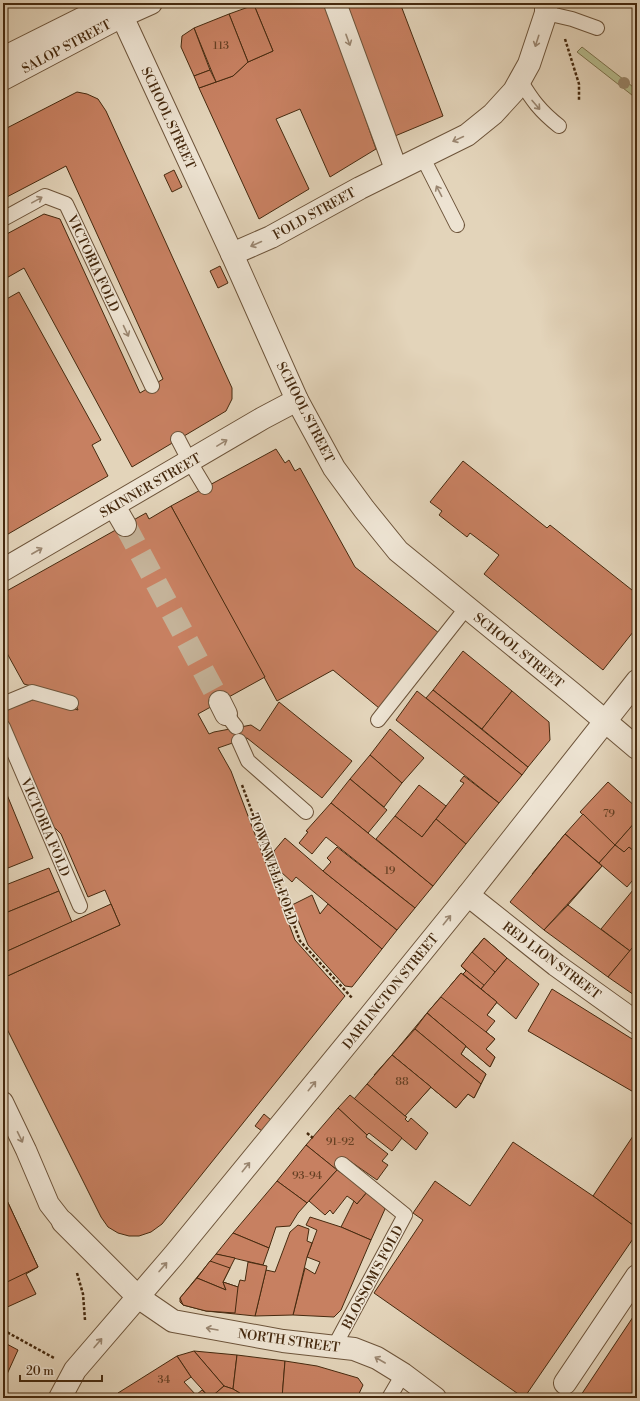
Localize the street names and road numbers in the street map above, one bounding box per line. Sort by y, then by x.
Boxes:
street label: SALOP STREET [19,17,114,77]
street label: SCHOOL STREET [137,65,199,172]
street label: FOLD STREET [270,184,359,243]
street label: VICTORIA FOLD [63,211,123,315]
street label: SCHOOL STREET [273,359,337,466]
street label: SKINNER STREET [97,450,204,521]
street label: SCHOOL STREET [470,610,567,692]
street label: VICTORIA FOLD [17,775,73,879]
street label: TOWNWELL FOLD [245,811,301,928]
street label: RED LION STREET [499,919,604,1003]
street label: DARLINGTON STREET [339,931,442,1052]
street label: BLOSSOM'S FOLD [338,1223,407,1333]
street label: NORTH STREET [237,1326,341,1356]

